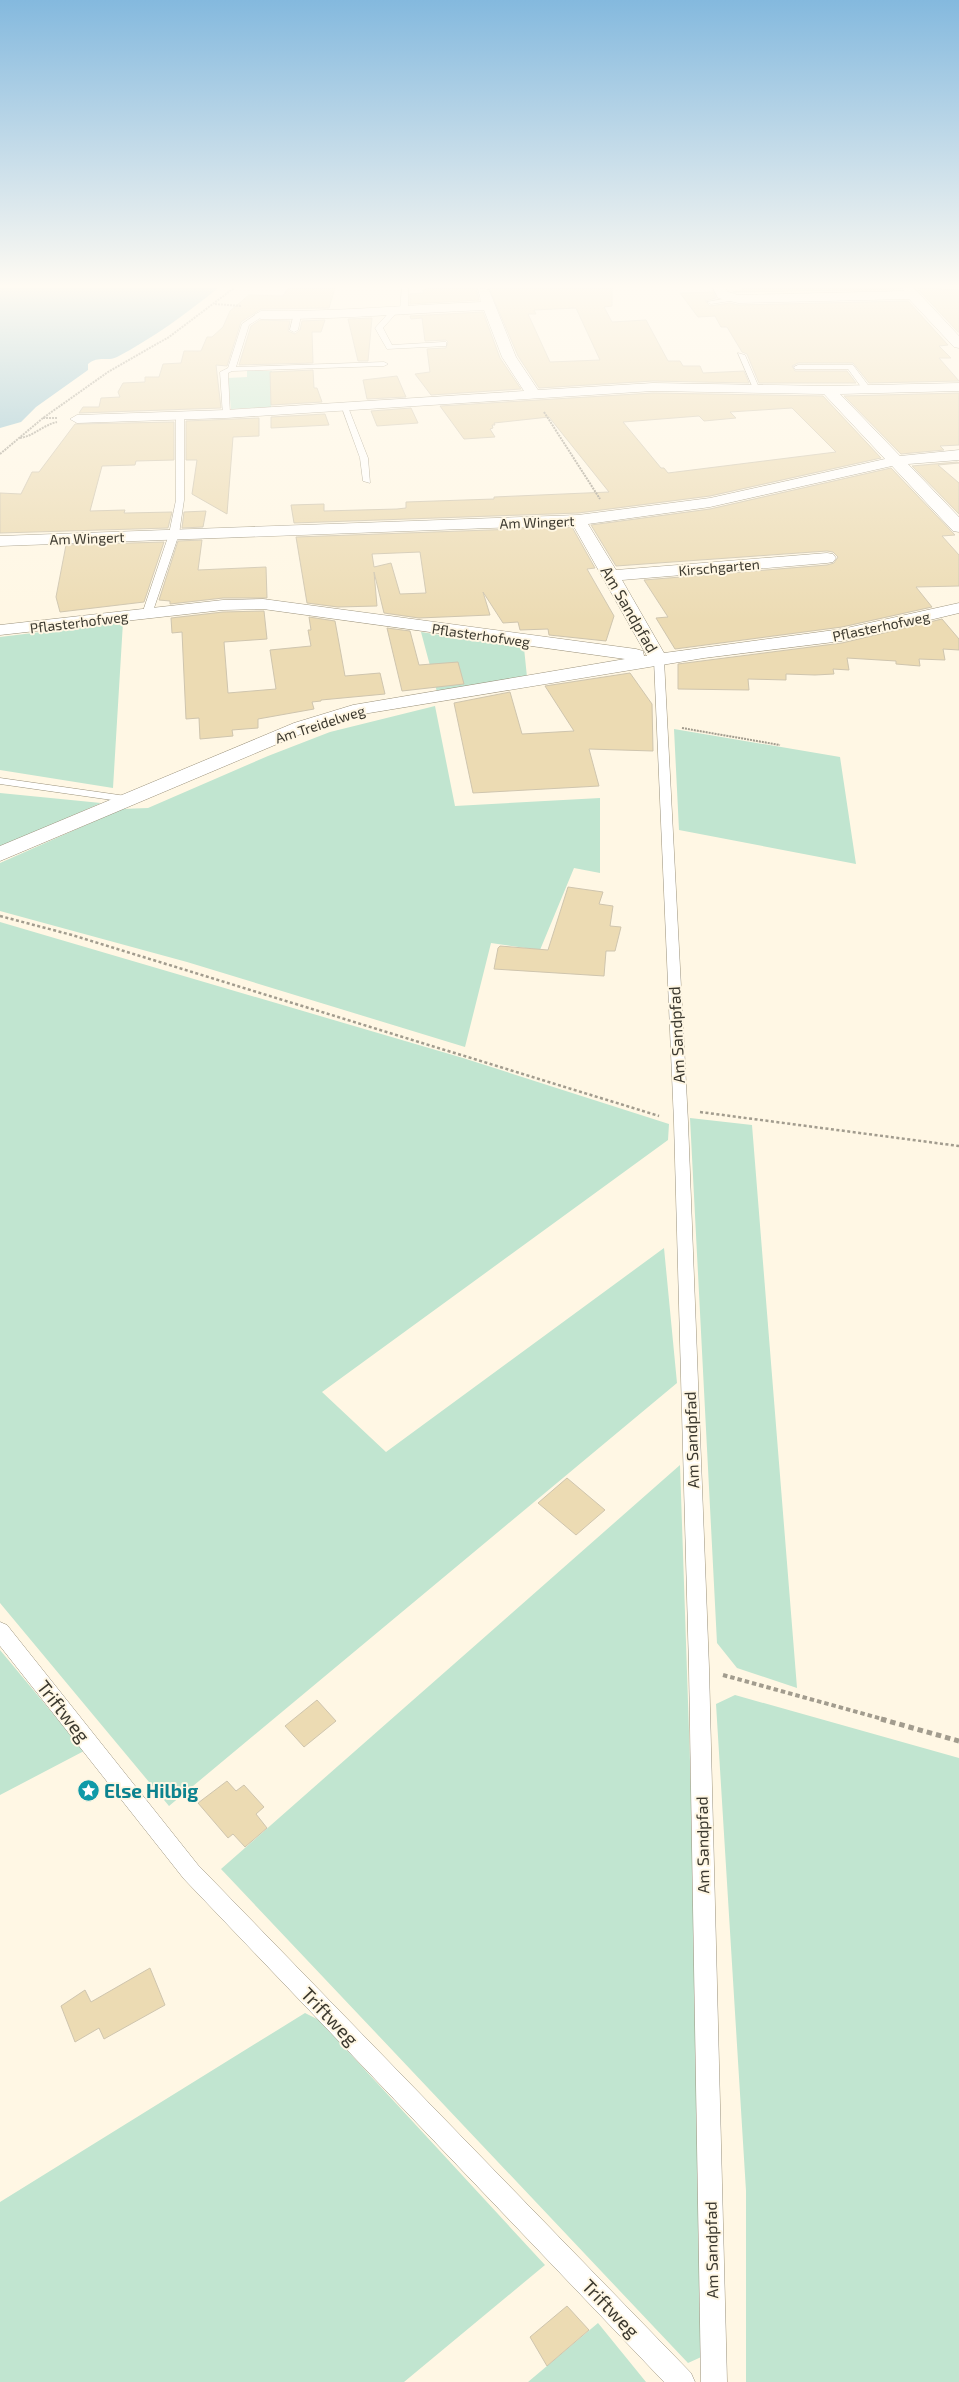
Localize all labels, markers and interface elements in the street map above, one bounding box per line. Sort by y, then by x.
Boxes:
street label: Am Wingert [499,512,575,532]
street label: Am Wingert [49,528,125,548]
street label: Kirschgarten [678,555,760,579]
street label: Am Sandpfad [598,562,662,656]
street label: Pflasterhofweg [831,607,931,645]
street label: Pflasterhofweg [29,608,129,636]
street label: Pflasterhofweg [431,620,531,650]
street label: Am Treidelweg [273,701,367,747]
street label: Am Sandpfad [664,986,688,1084]
street label: Am Sandpfad [680,1391,702,1489]
street label: Triftweg [33,1675,96,1747]
place icon: Else Hilbig [76,1778,100,1802]
place label: Else Hilbig [104,1779,198,1802]
street label: Am Sandpfad [692,1796,712,1894]
street label: Triftweg [297,1982,364,2050]
street label: Am Sandpfad [701,2201,721,2299]
street label: Triftweg [578,2274,645,2342]

